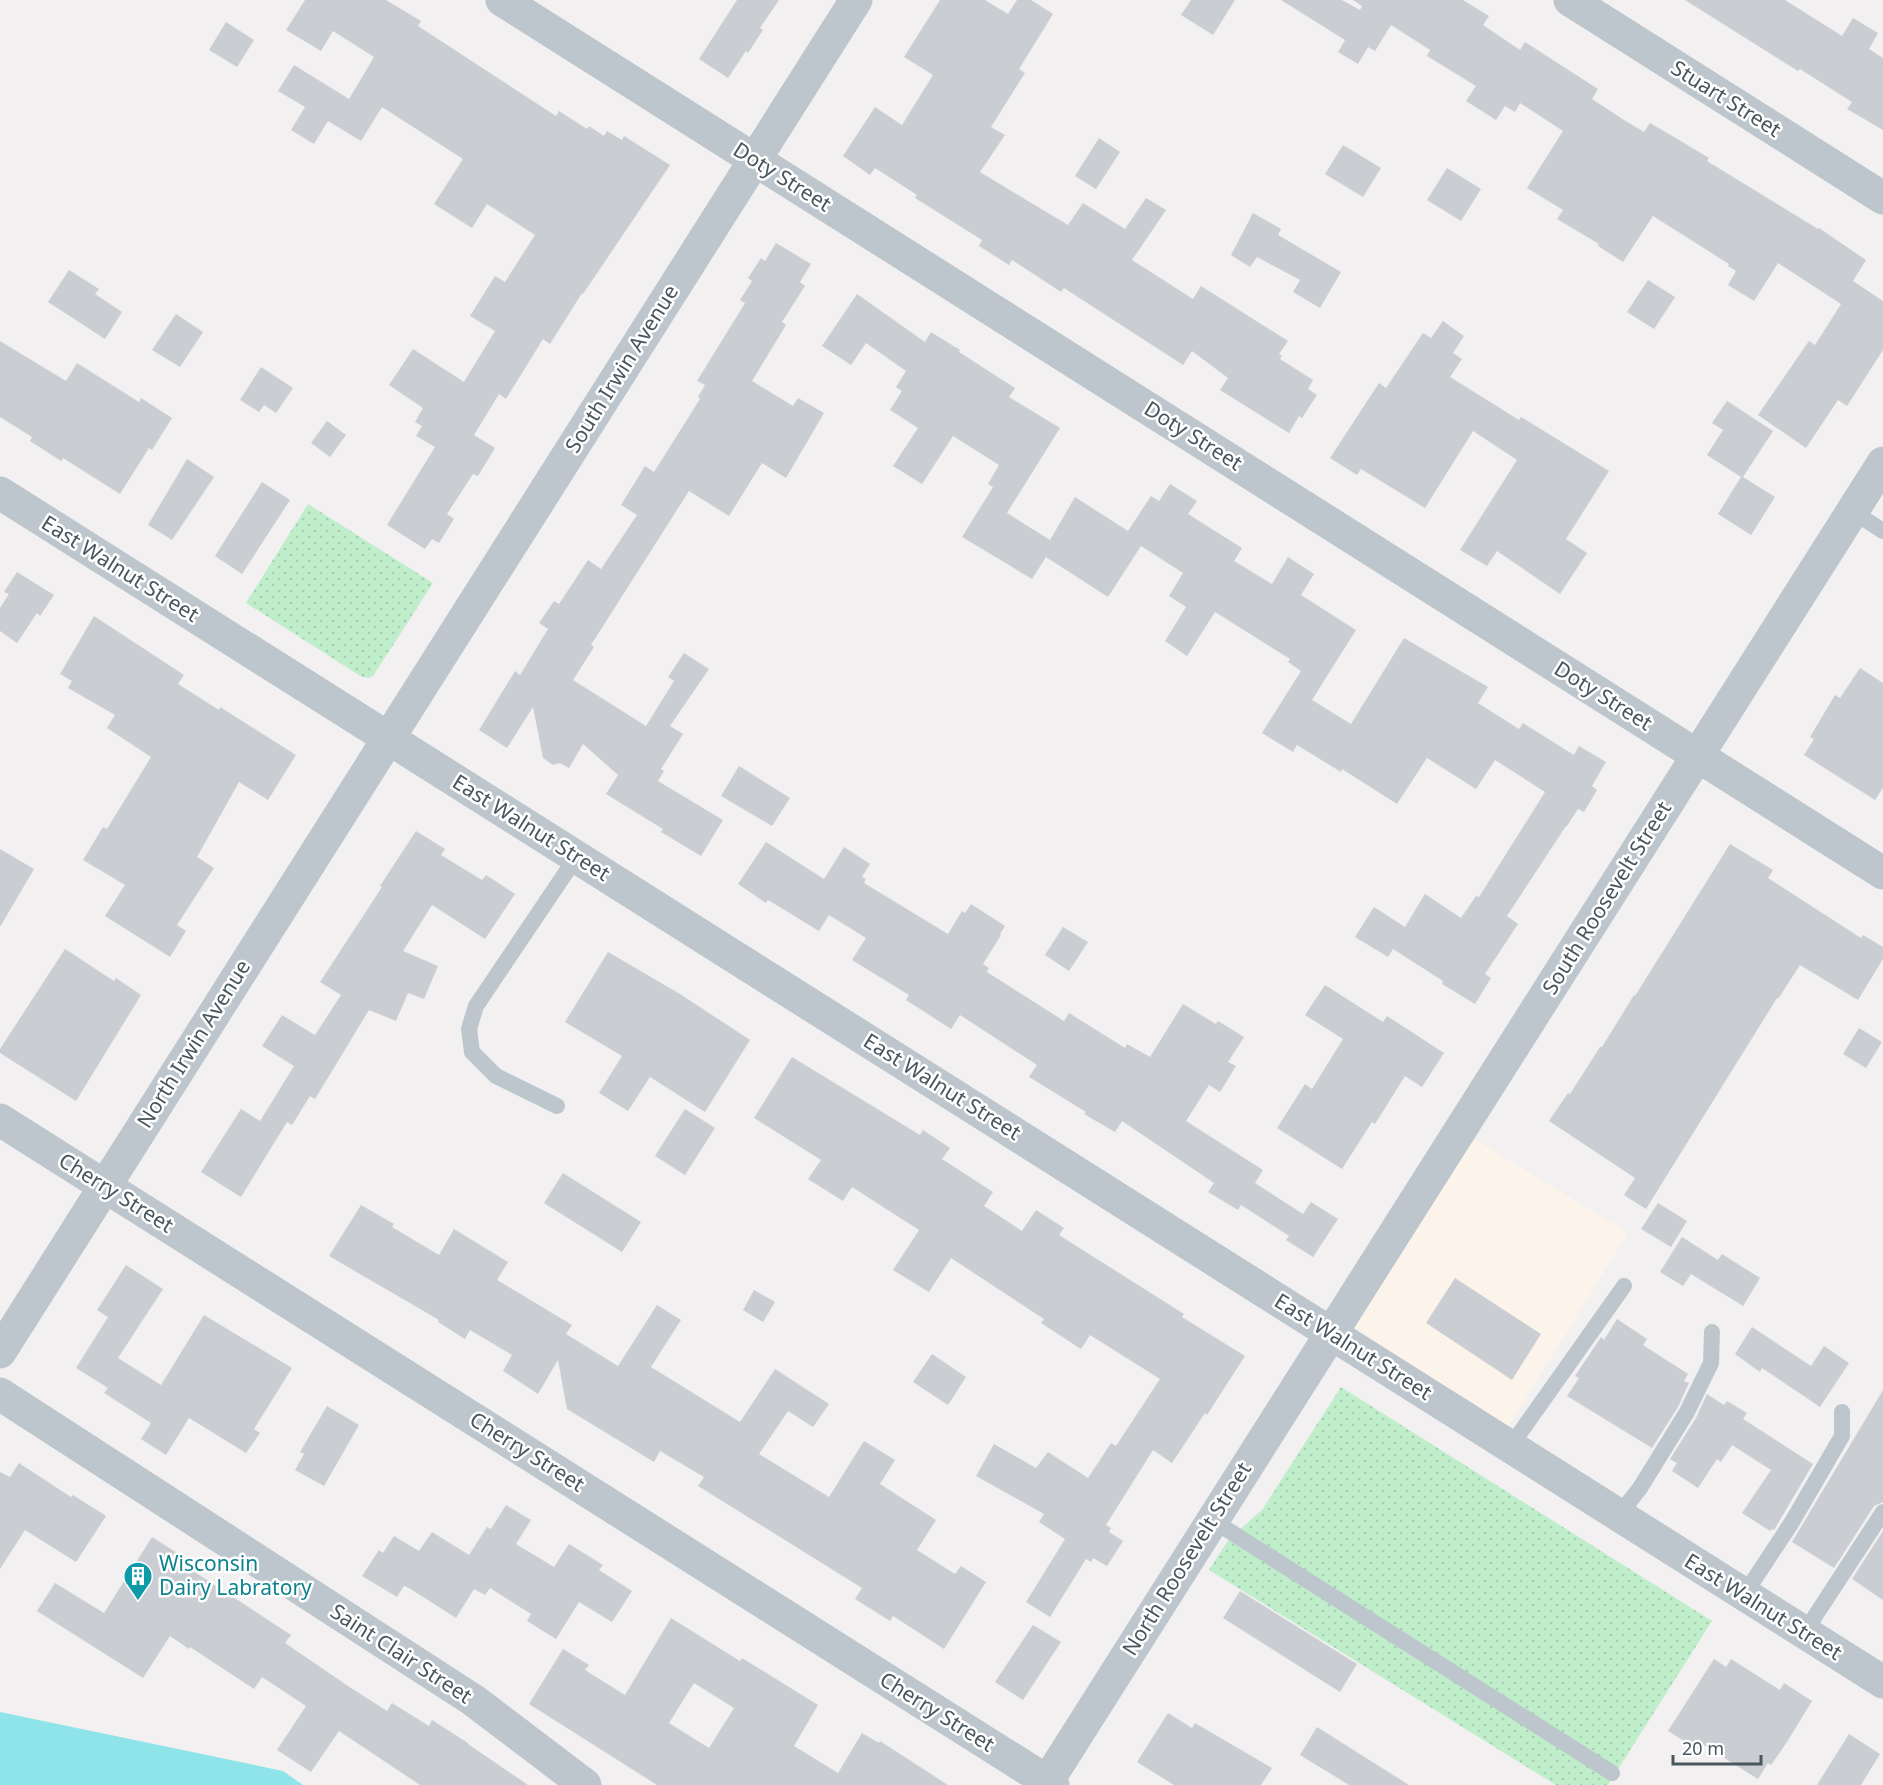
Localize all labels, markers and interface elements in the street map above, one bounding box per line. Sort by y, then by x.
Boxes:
street label: Stuart Street [1666,53,1787,143]
street label: Doty Street [728,135,837,218]
street label: South Irwin Avenue [558,279,684,458]
street label: Doty Street [1139,394,1248,477]
street label: East Walnut Street [37,508,205,628]
street label: Doty Street [1549,654,1658,737]
street label: East Walnut Street [448,767,616,887]
street label: South Roosevelt Street [1535,795,1677,999]
street label: North Irwin Avenue [130,954,256,1133]
street label: East Walnut Street [859,1026,1027,1146]
street label: Cherry Street [54,1146,180,1239]
street label: East Walnut Street [1270,1286,1438,1406]
street label: Cherry Street [465,1405,591,1498]
street label: North Roosevelt Street [1115,1456,1257,1660]
street label: East Walnut Street [1680,1546,1848,1666]
place label: Wisconsin Dairy Labratory [159,1549,312,1601]
building icon: Wisconsin Dairy Labratory [122,1560,154,1602]
street label: Saint Clair Street [325,1597,478,1710]
street label: Cherry Street [875,1665,1001,1758]
scale bar [1673,1728,1762,1766]
text: 20 m [1682,1736,1724,1760]

